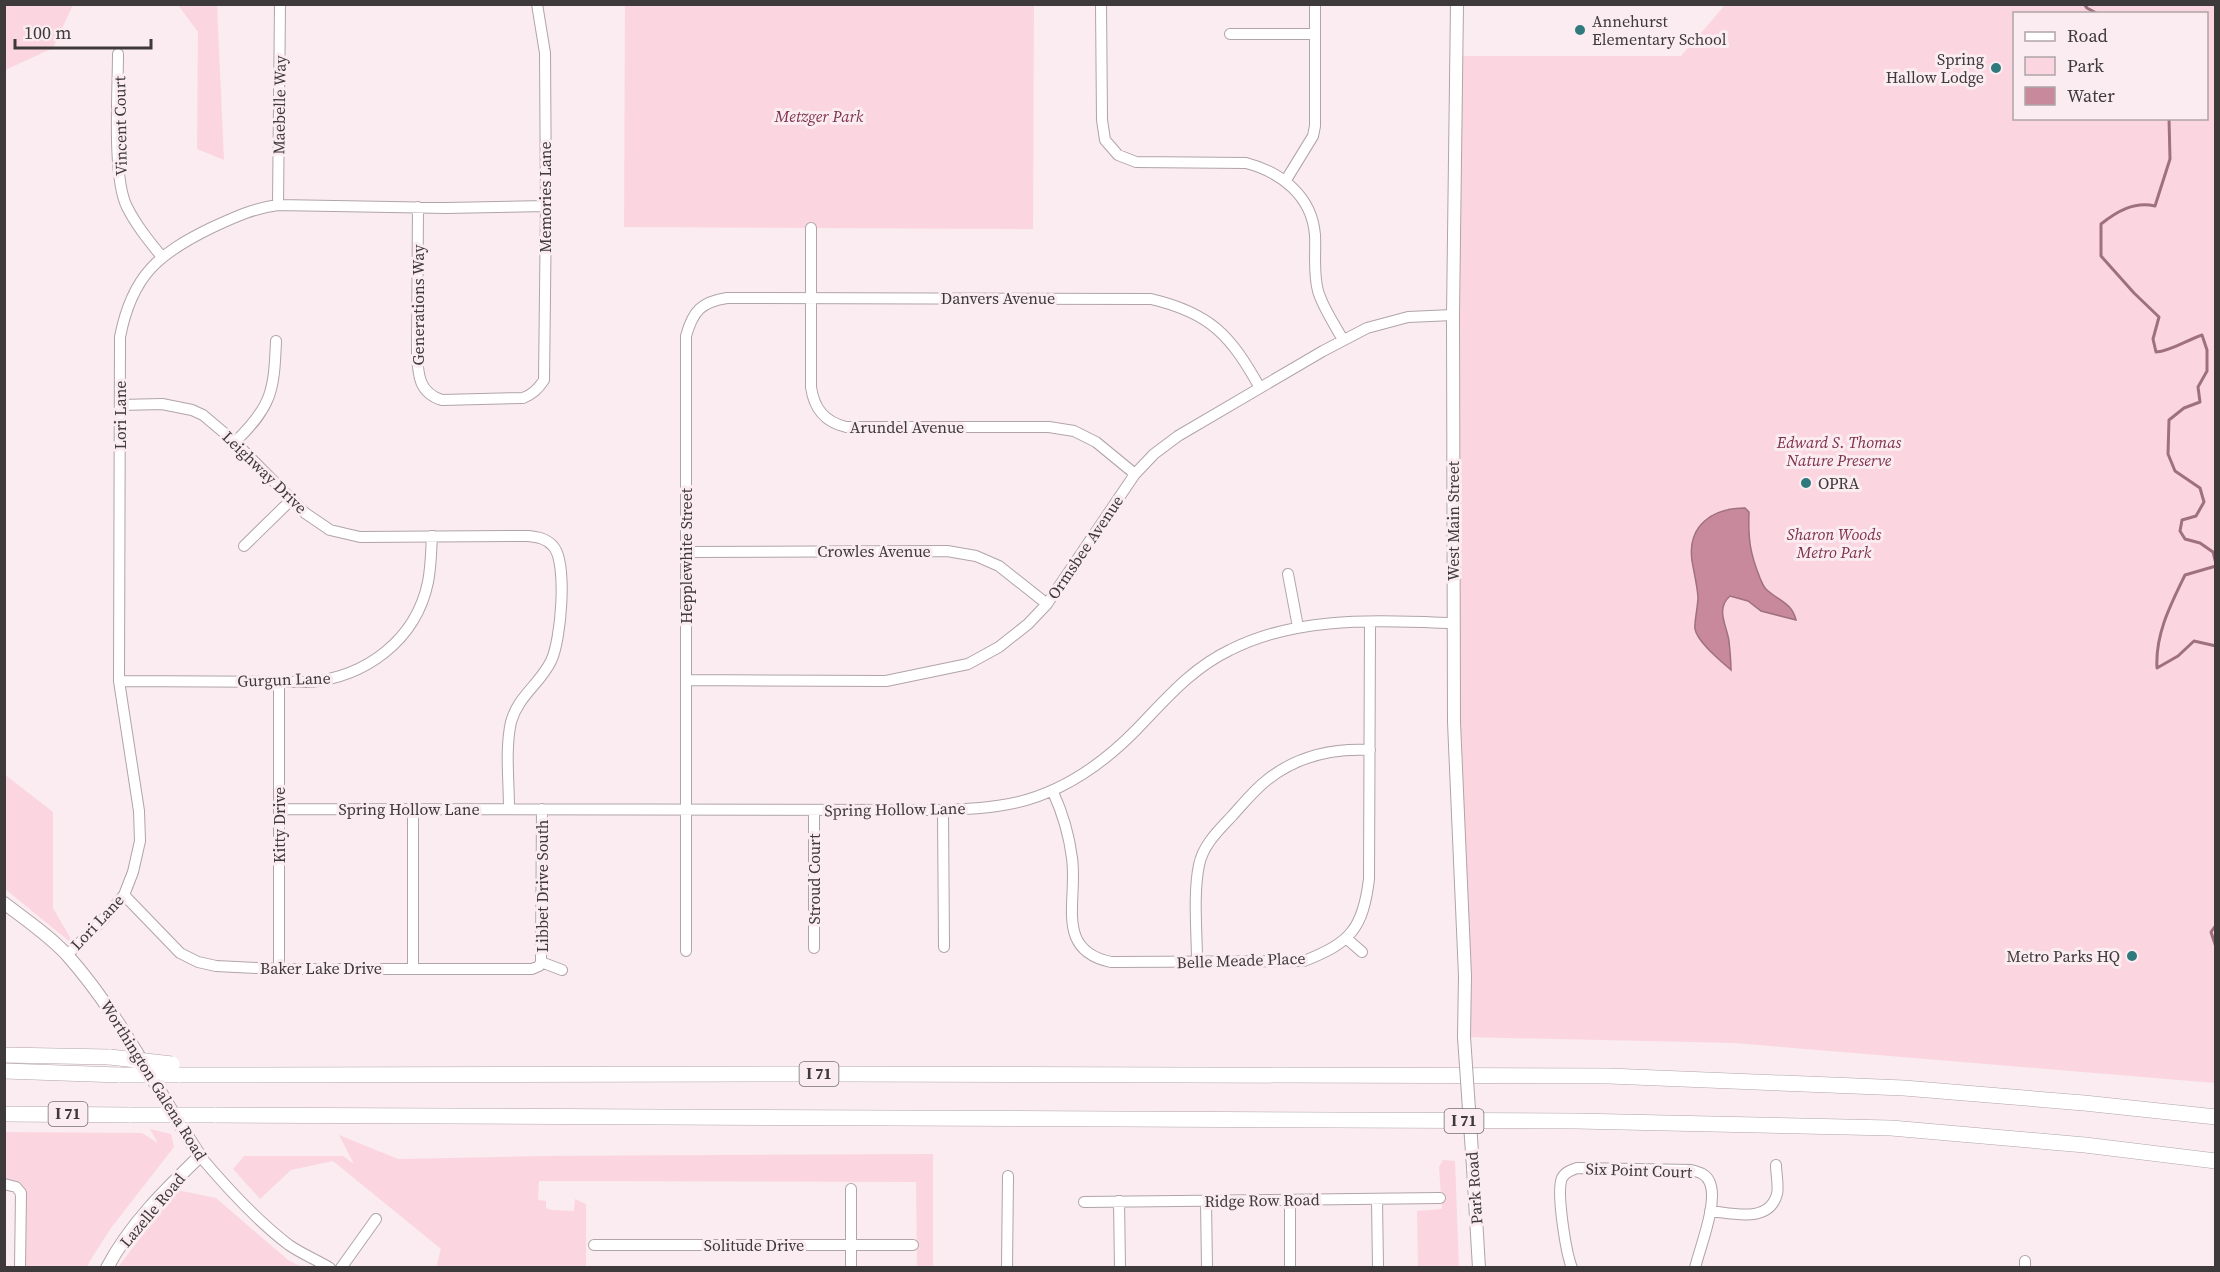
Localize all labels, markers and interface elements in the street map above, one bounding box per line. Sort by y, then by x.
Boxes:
place label: Annehurst Elementary School [1592,10,1727,50]
scale bar [15,12,152,50]
legend [2013,12,2208,120]
text: 100 m [24,20,71,45]
marker: Annehurst Elementary School [1573,23,1587,37]
text: Road [2067,23,2108,48]
place label: Spring Hallow Lodge [1886,48,1984,88]
text: Park [2067,53,2104,78]
street label: Maebelle Way [267,55,291,155]
marker: Spring Hallow Lodge [1989,61,2003,75]
street label: Vincent Court [108,75,132,176]
text: Water [2067,83,2115,108]
park label: Metzger Park [774,105,864,127]
street label: Memories Lane [534,141,556,253]
street label: Generations Way [407,244,429,365]
street label: Danvers Avenue [941,287,1055,309]
street label: Lori Lane [109,380,131,450]
street label: Arundel Avenue [850,416,964,438]
street label: Leighway Drive [218,426,312,518]
park label: Edward S. Thomas Nature Preserve [1776,431,1901,471]
street label: West Main Street [1442,460,1464,581]
place label: OPRA [1818,472,1860,494]
marker: OPRA [1799,476,1813,490]
street label: Hepplewhite Street [675,487,697,624]
street label: Ormsbee Avenue [1042,491,1128,603]
park label: Sharon Woods Metro Park [1787,523,1881,563]
street label: Crowles Avenue [817,540,931,562]
street label: Gurgun Lane [237,666,331,692]
street label: Kitty Drive [268,787,290,863]
street label: Spring Hollow Lane [824,797,966,821]
street label: Spring Hollow Lane [338,798,480,820]
street label: Libbet Drive South [531,819,553,952]
street label: Stroud Court [803,833,825,924]
street label: Lori Lane [65,889,129,955]
place label: Metro Parks HQ [2007,945,2120,967]
street label: Belle Meade Place [1176,947,1306,973]
marker: Metro Parks HQ [2125,949,2139,963]
street label: Baker Lake Drive [260,957,382,979]
street label: Worthington Galena Road [96,996,212,1164]
road number: I 71 [800,1062,838,1086]
road number: I 71 [48,1102,88,1126]
road number: I 71 [1444,1109,1484,1133]
street label: Park Road [1460,1151,1488,1225]
street label: Six Point Court [1585,1157,1693,1183]
street label: Lazelle Road [114,1168,190,1252]
street label: Ridge Row Road [1204,1188,1320,1212]
street label: Solitude Drive [704,1234,804,1256]

